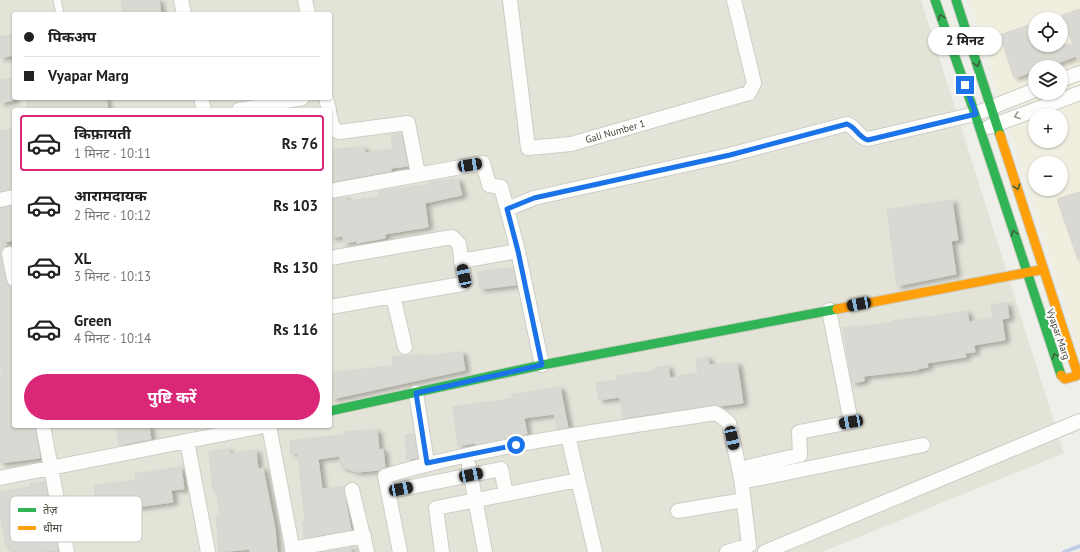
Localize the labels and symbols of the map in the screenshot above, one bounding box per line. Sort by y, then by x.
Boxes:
one-way arrow [937,13,946,20]
callout: 2 मिनट [928,27,1002,55]
one-way arrow [972,60,981,67]
route end [956,76,974,94]
one-way arrow [1014,112,1021,120]
street label: Gali Number 1 [584,117,647,146]
car [457,157,483,173]
one-way arrow [1012,184,1021,191]
one-way arrow [1010,229,1019,236]
car [456,263,472,289]
car [846,296,872,312]
street label: Vyapar Marg [1043,306,1073,361]
one-way arrow [1051,353,1059,360]
car [838,414,864,430]
car [724,425,740,451]
route start [507,436,525,454]
car [458,467,484,483]
car [388,481,414,497]
legend [10,496,142,542]
text: तेज़ [43,503,58,517]
text: धीमा [43,521,62,535]

